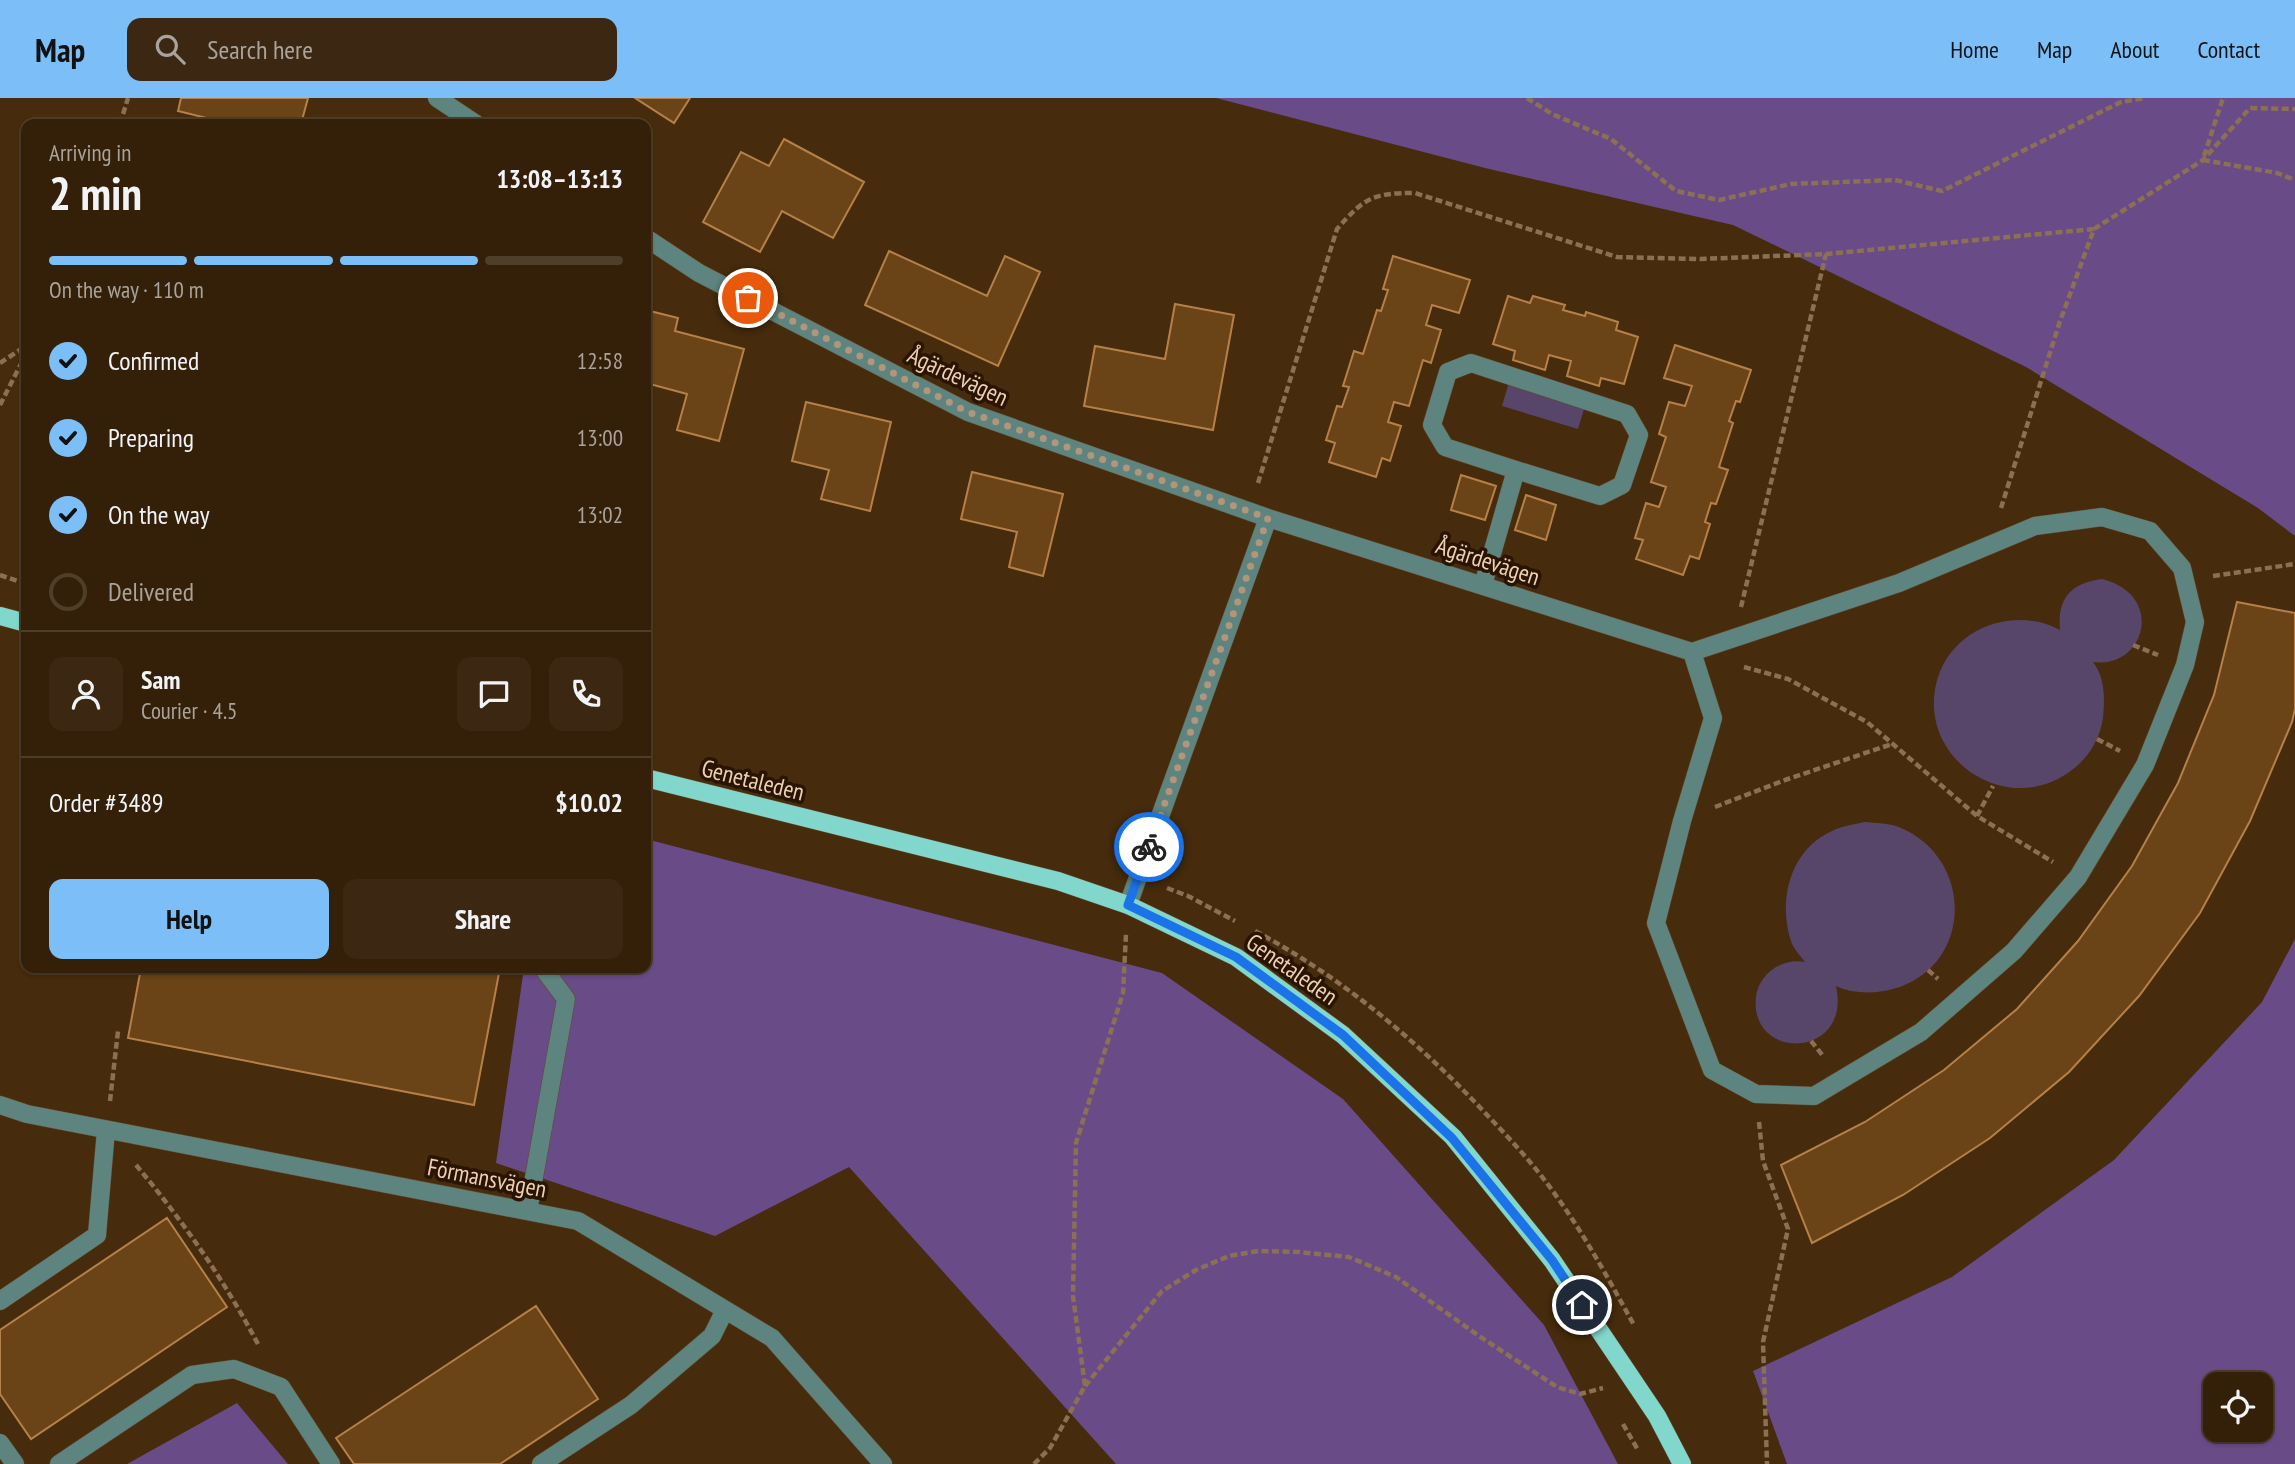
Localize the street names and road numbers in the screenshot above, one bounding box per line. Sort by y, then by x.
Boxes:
street label: Ågärdevägen [903,339,1013,413]
street label: Ågärdevägen [1432,530,1544,592]
street label: Genetaleden [698,752,808,808]
street label: Genetaleden [1240,926,1344,1012]
street label: Förmansvägen [425,1151,549,1205]

